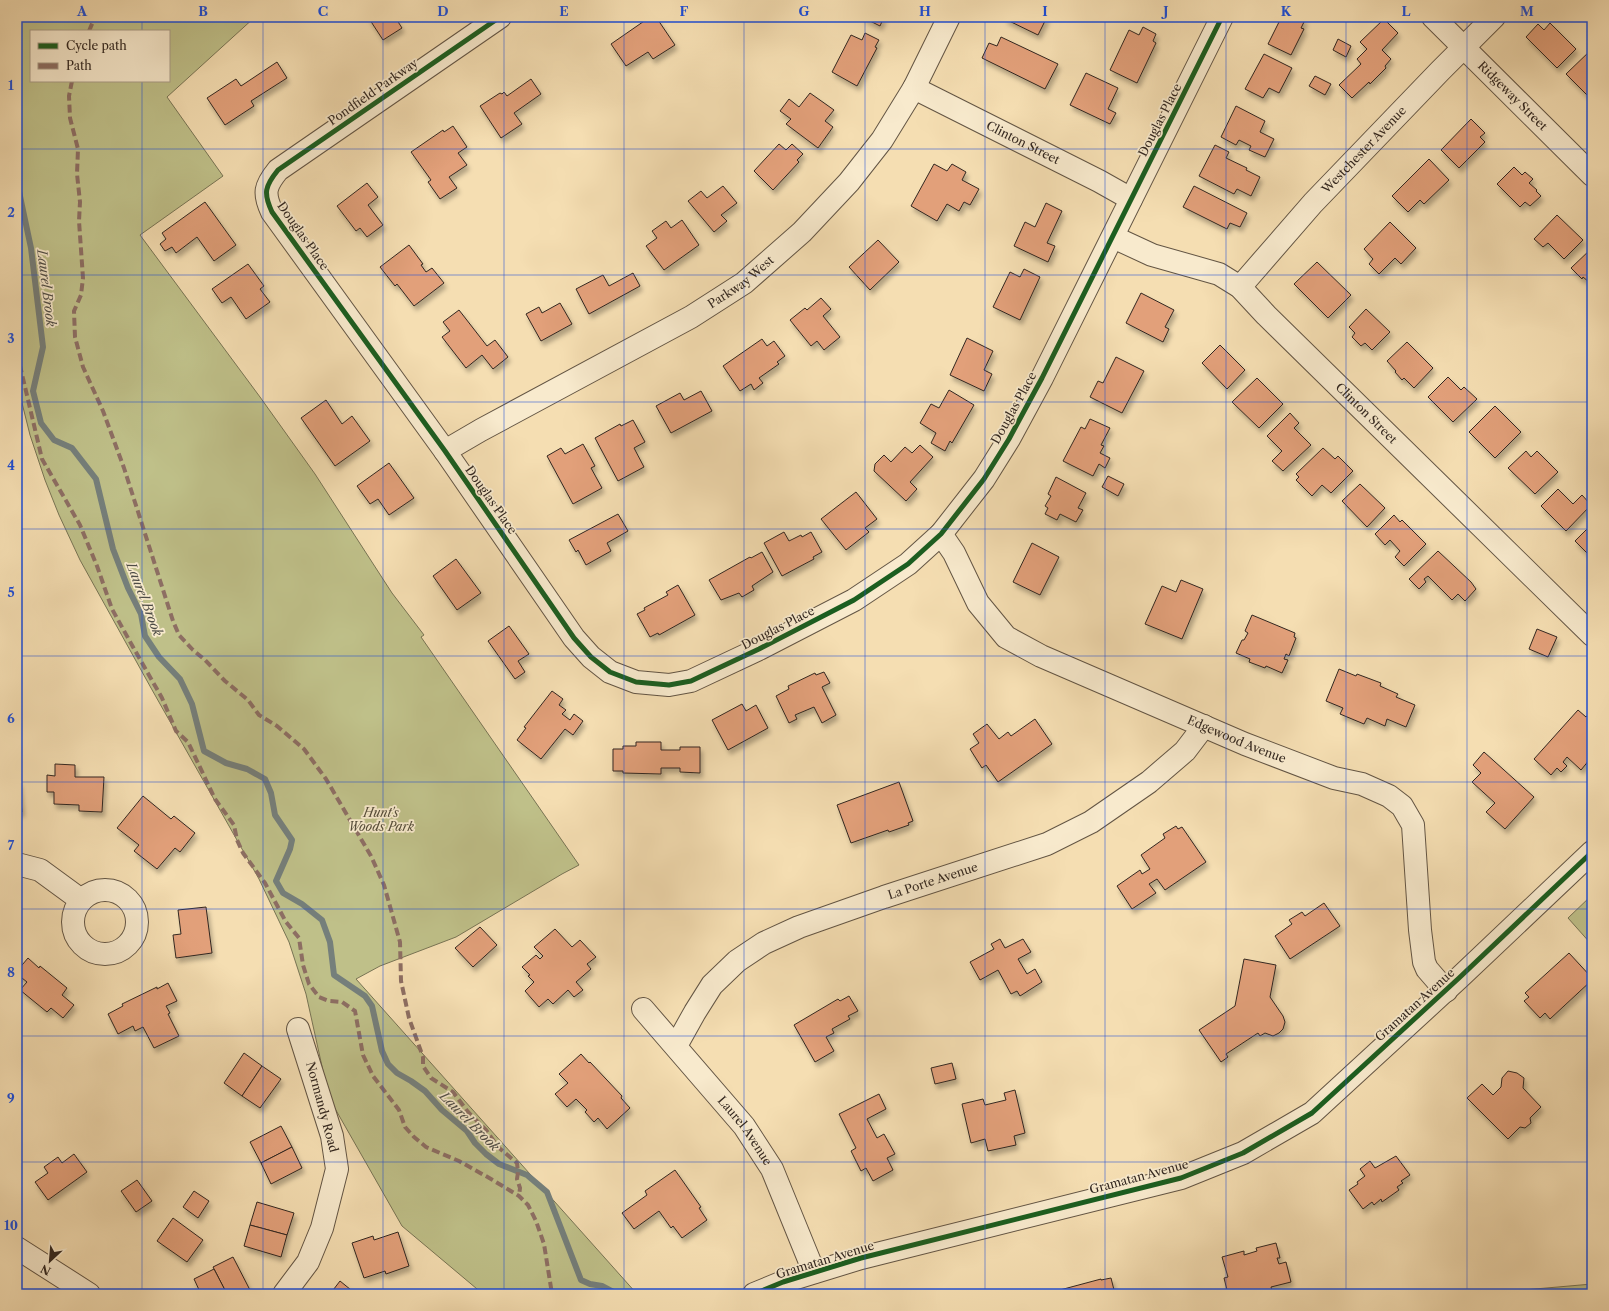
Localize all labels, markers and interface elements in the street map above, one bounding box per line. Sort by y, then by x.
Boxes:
text: A [76,3,88,19]
text: B [198,3,208,19]
text: C [318,3,328,19]
text: D [437,3,449,19]
text: E [559,3,569,19]
text: F [680,3,689,19]
text: G [798,3,810,19]
text: H [919,3,931,19]
text: I [1042,3,1048,19]
text: J [1161,3,1169,19]
text: K [1281,3,1292,19]
text: L [1402,3,1411,19]
text: M [1520,3,1534,19]
legend [30,30,170,82]
text: Cycle path [66,38,127,53]
street label: Pondfield Parkway [325,55,421,128]
text: Path [66,58,92,73]
street label: Ridgeway Street [1475,58,1551,134]
text: 1 [8,77,14,93]
street label: Douglas Place [1135,80,1185,159]
street label: Westchester Avenue [1318,103,1409,197]
street label: Clinton Street [984,118,1063,167]
street label: Douglas Place [274,199,333,273]
text: 2 [7,204,15,220]
water label: Laurel Brook [34,247,60,328]
street label: Parkway West [705,252,777,311]
text: 3 [7,330,15,346]
street label: Douglas Place [988,369,1040,446]
street label: Clinton Street [1333,380,1401,447]
text: 4 [7,457,15,473]
street label: Douglas Place [462,463,521,537]
water label: Laurel Brook [123,559,167,638]
text: 5 [7,584,15,600]
street label: Douglas Place [739,603,817,652]
text: 6 [7,710,15,726]
street label: Edgewood Avenue [1185,712,1288,766]
park label: Hunt's Woods Park [348,805,415,834]
text: 7 [8,837,15,853]
street label: La Porte Avenue [886,859,980,902]
text: 8 [7,964,15,980]
street label: Gramatan Avenue [1372,965,1458,1044]
street label: Normandy Road [303,1060,342,1155]
water label: Laurel Brook [436,1087,503,1154]
text: 9 [7,1090,15,1106]
street label: Laurel Avenue [715,1093,776,1168]
street label: Gramatan Avenue [1088,1156,1190,1197]
text: 10 [4,1217,18,1233]
street label: Gramatan Avenue [774,1237,876,1282]
north arrow [30,1241,70,1281]
text: N [38,1261,53,1278]

